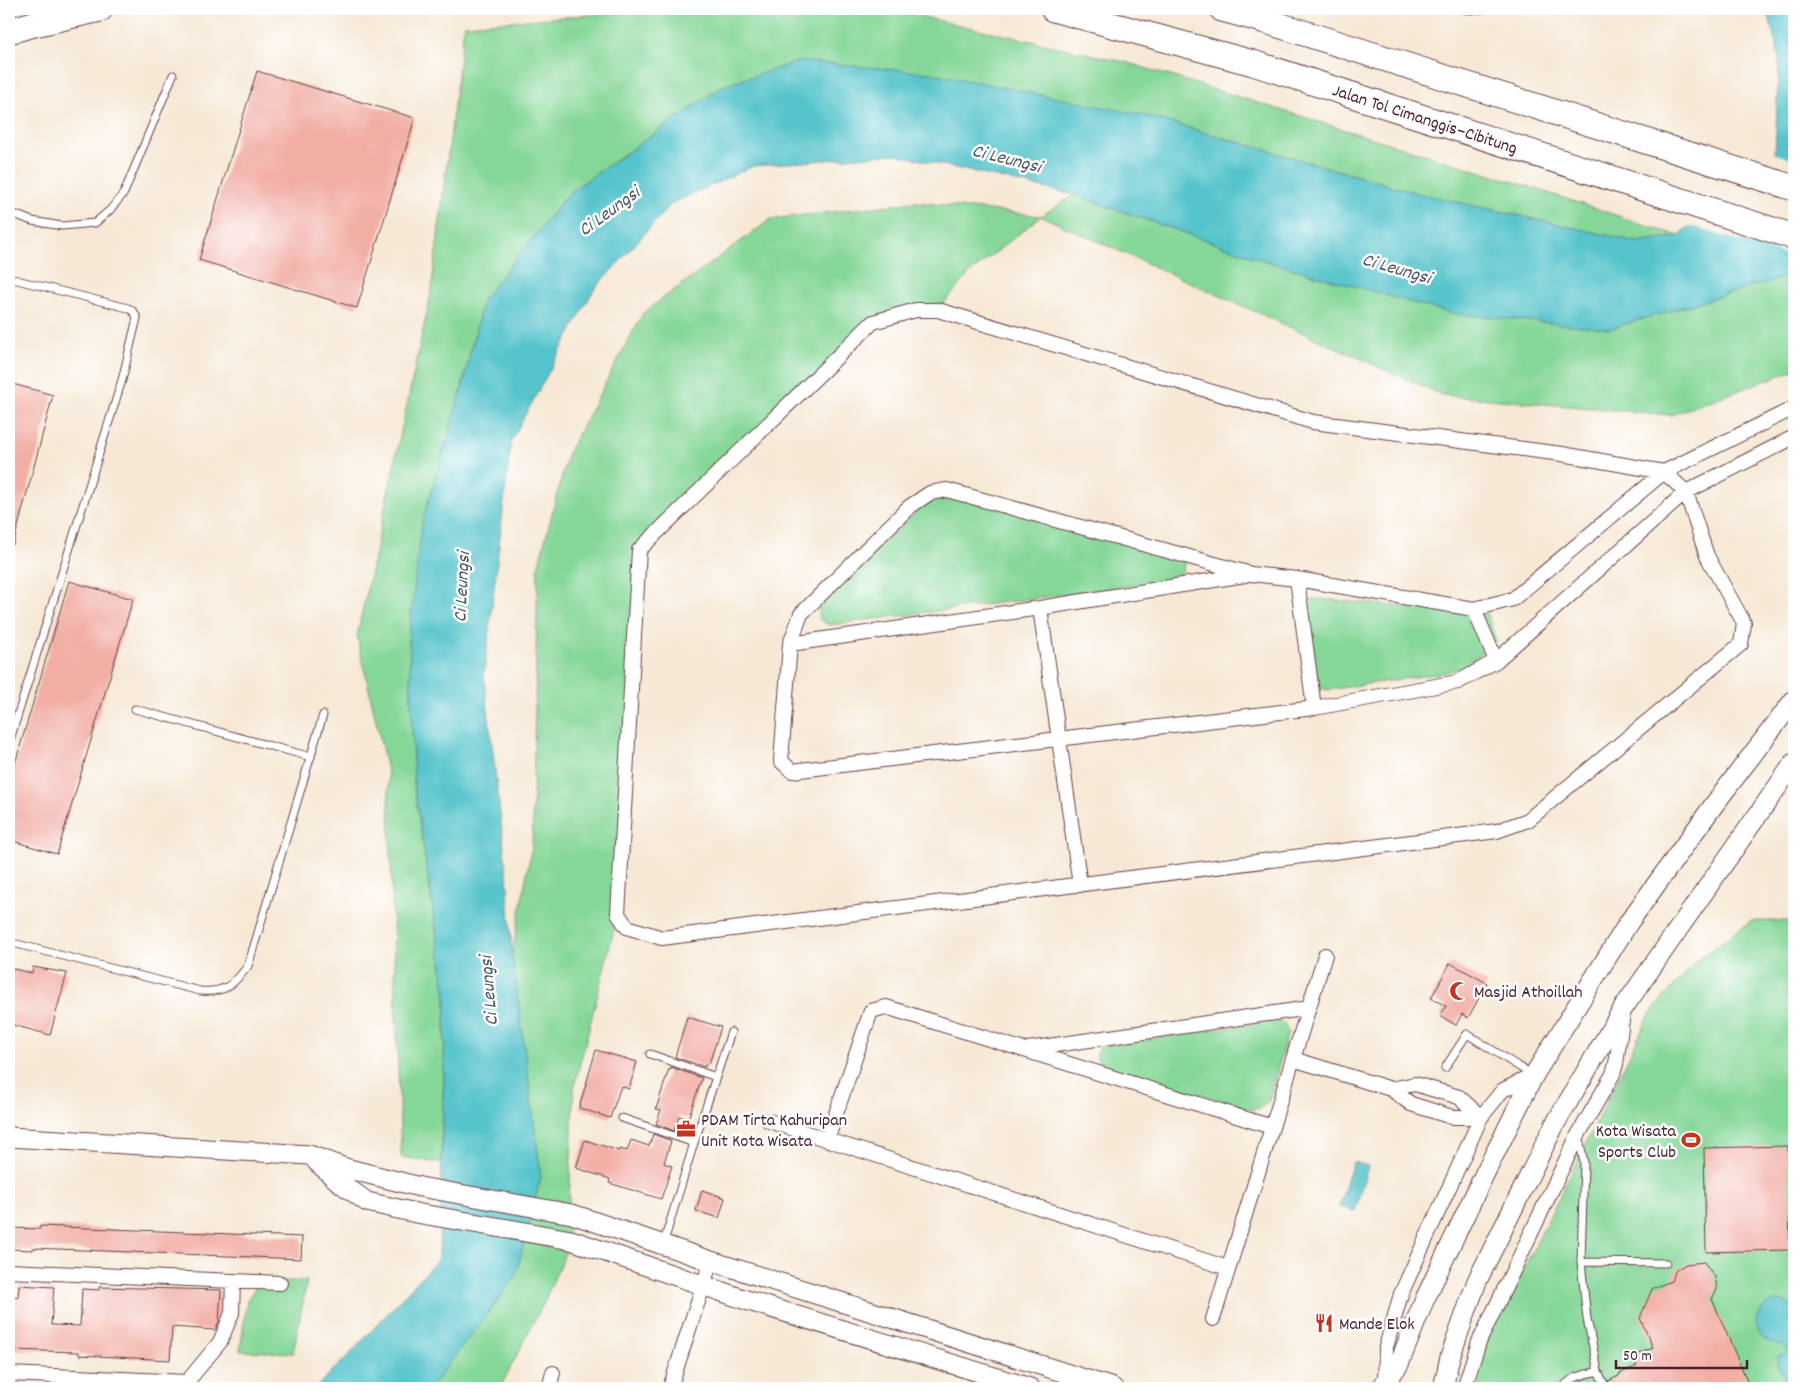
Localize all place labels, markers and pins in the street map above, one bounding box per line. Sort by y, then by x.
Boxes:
mosque icon: Masjid Athoillah [1448,980,1470,1002]
place label: Masjid Athoillah [1474,981,1582,1006]
place label: PDAM Tirta Kahuripan Unit Kota Wisata [701,1109,847,1155]
office icon: PDAM Tirta Kahuripan Unit Kota Wisata [675,1118,697,1140]
place label: Kota Wisata Sports Club [1596,1120,1677,1166]
sports icon: Kota Wisata Sports Club [1680,1129,1702,1151]
restaurant icon: Mande Elok [1313,1312,1335,1334]
place label: Mande Elok [1339,1313,1415,1338]

